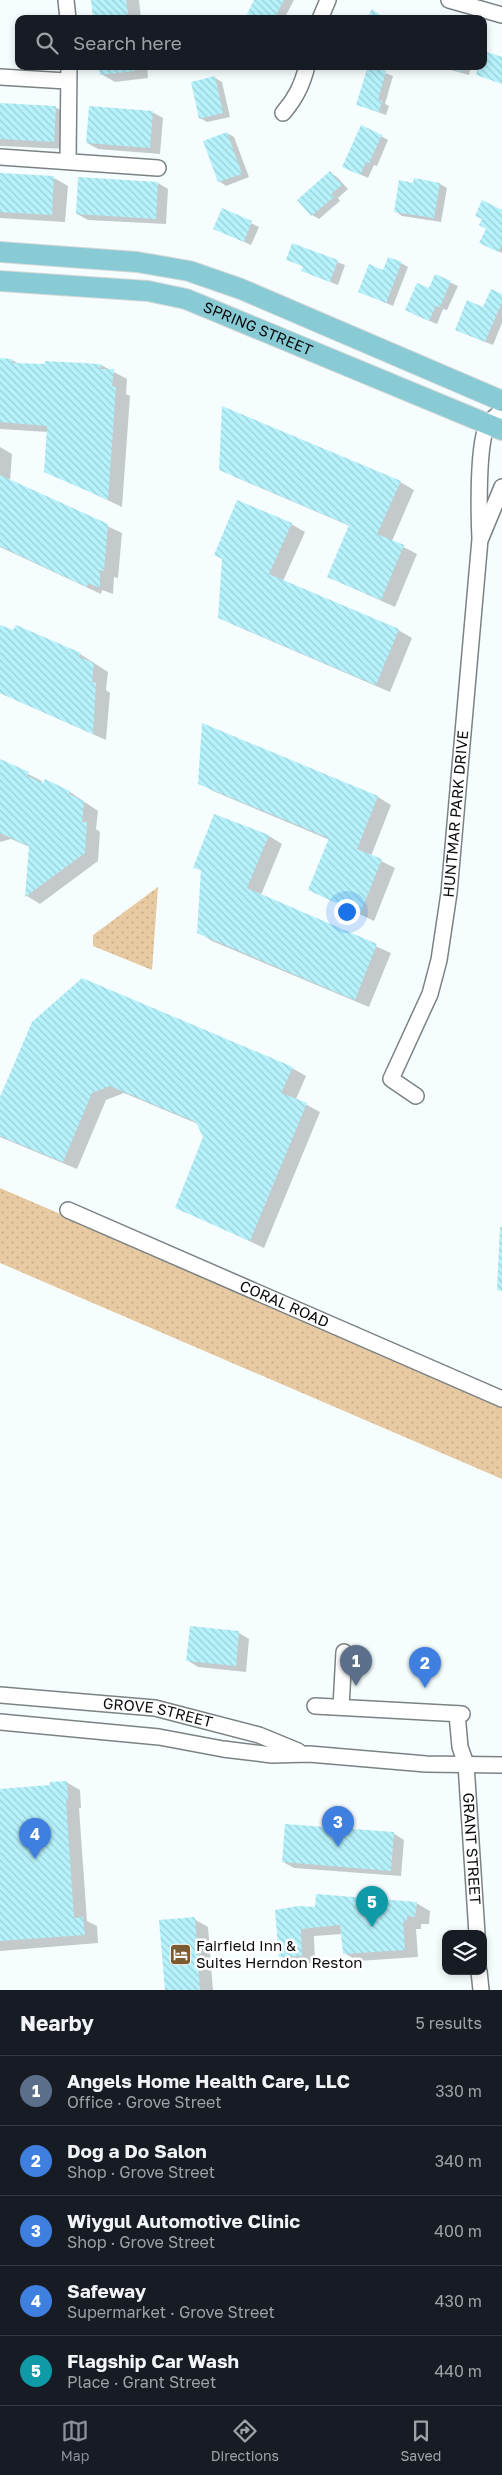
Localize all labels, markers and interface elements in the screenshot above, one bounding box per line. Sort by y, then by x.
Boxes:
search box [15,15,487,70]
icon: search [33,29,61,57]
text: Search here [73,31,182,54]
street label: SPRING STREET [201,297,316,359]
street label: HUNTMAR PARK DRIVE [439,730,471,898]
your location [334,899,360,925]
street label: CORAL ROAD [237,1276,332,1331]
pin: 1 [340,1645,372,1686]
pin: 2 [409,1647,441,1688]
street label: GROVE STREET [102,1694,215,1731]
street label: GRANT STREET [460,1792,485,1905]
pin: 3 [322,1806,354,1847]
pin: 4 [19,1818,51,1859]
pin: 5 [356,1886,388,1927]
map controls [442,1930,487,1975]
button: layers [442,1930,487,1975]
place label: Fairfield Inn & Suites Herndon Reston [196,1936,362,1971]
hotel icon: Fairfield Inn & Suites Herndon Reston [168,1943,192,1967]
text: Nearby [20,2010,94,2036]
text: 5 results [416,2013,482,2033]
text: Angels Home Health Care, LLC [67,2069,350,2092]
text: 1 [32,2081,40,2101]
text: 330 m [435,2081,482,2101]
text: Office · Grove Street [67,2092,222,2112]
text: Dog a Do Salon [67,2139,207,2162]
text: 2 [31,2151,41,2171]
text: 340 m [435,2151,482,2171]
text: Shop · Grove Street [67,2162,215,2182]
text: Wiygul Automotive Clinic [67,2209,300,2232]
text: 3 [31,2221,41,2241]
text: 400 m [434,2221,482,2241]
text: Shop · Grove Street [67,2232,215,2252]
text: Safeway [67,2279,146,2302]
text: 4 [31,2291,41,2311]
text: 430 m [435,2291,482,2311]
text: Supermarket · Grove Street [67,2302,275,2322]
text: Flagship Car Wash [67,2349,239,2372]
text: 5 [31,2361,41,2381]
text: 440 m [434,2361,482,2381]
text: Place · Grant Street [67,2372,216,2392]
tab: Map [61,2417,89,2464]
tab: Directions [211,2417,279,2464]
tab: Saved [400,2417,441,2464]

